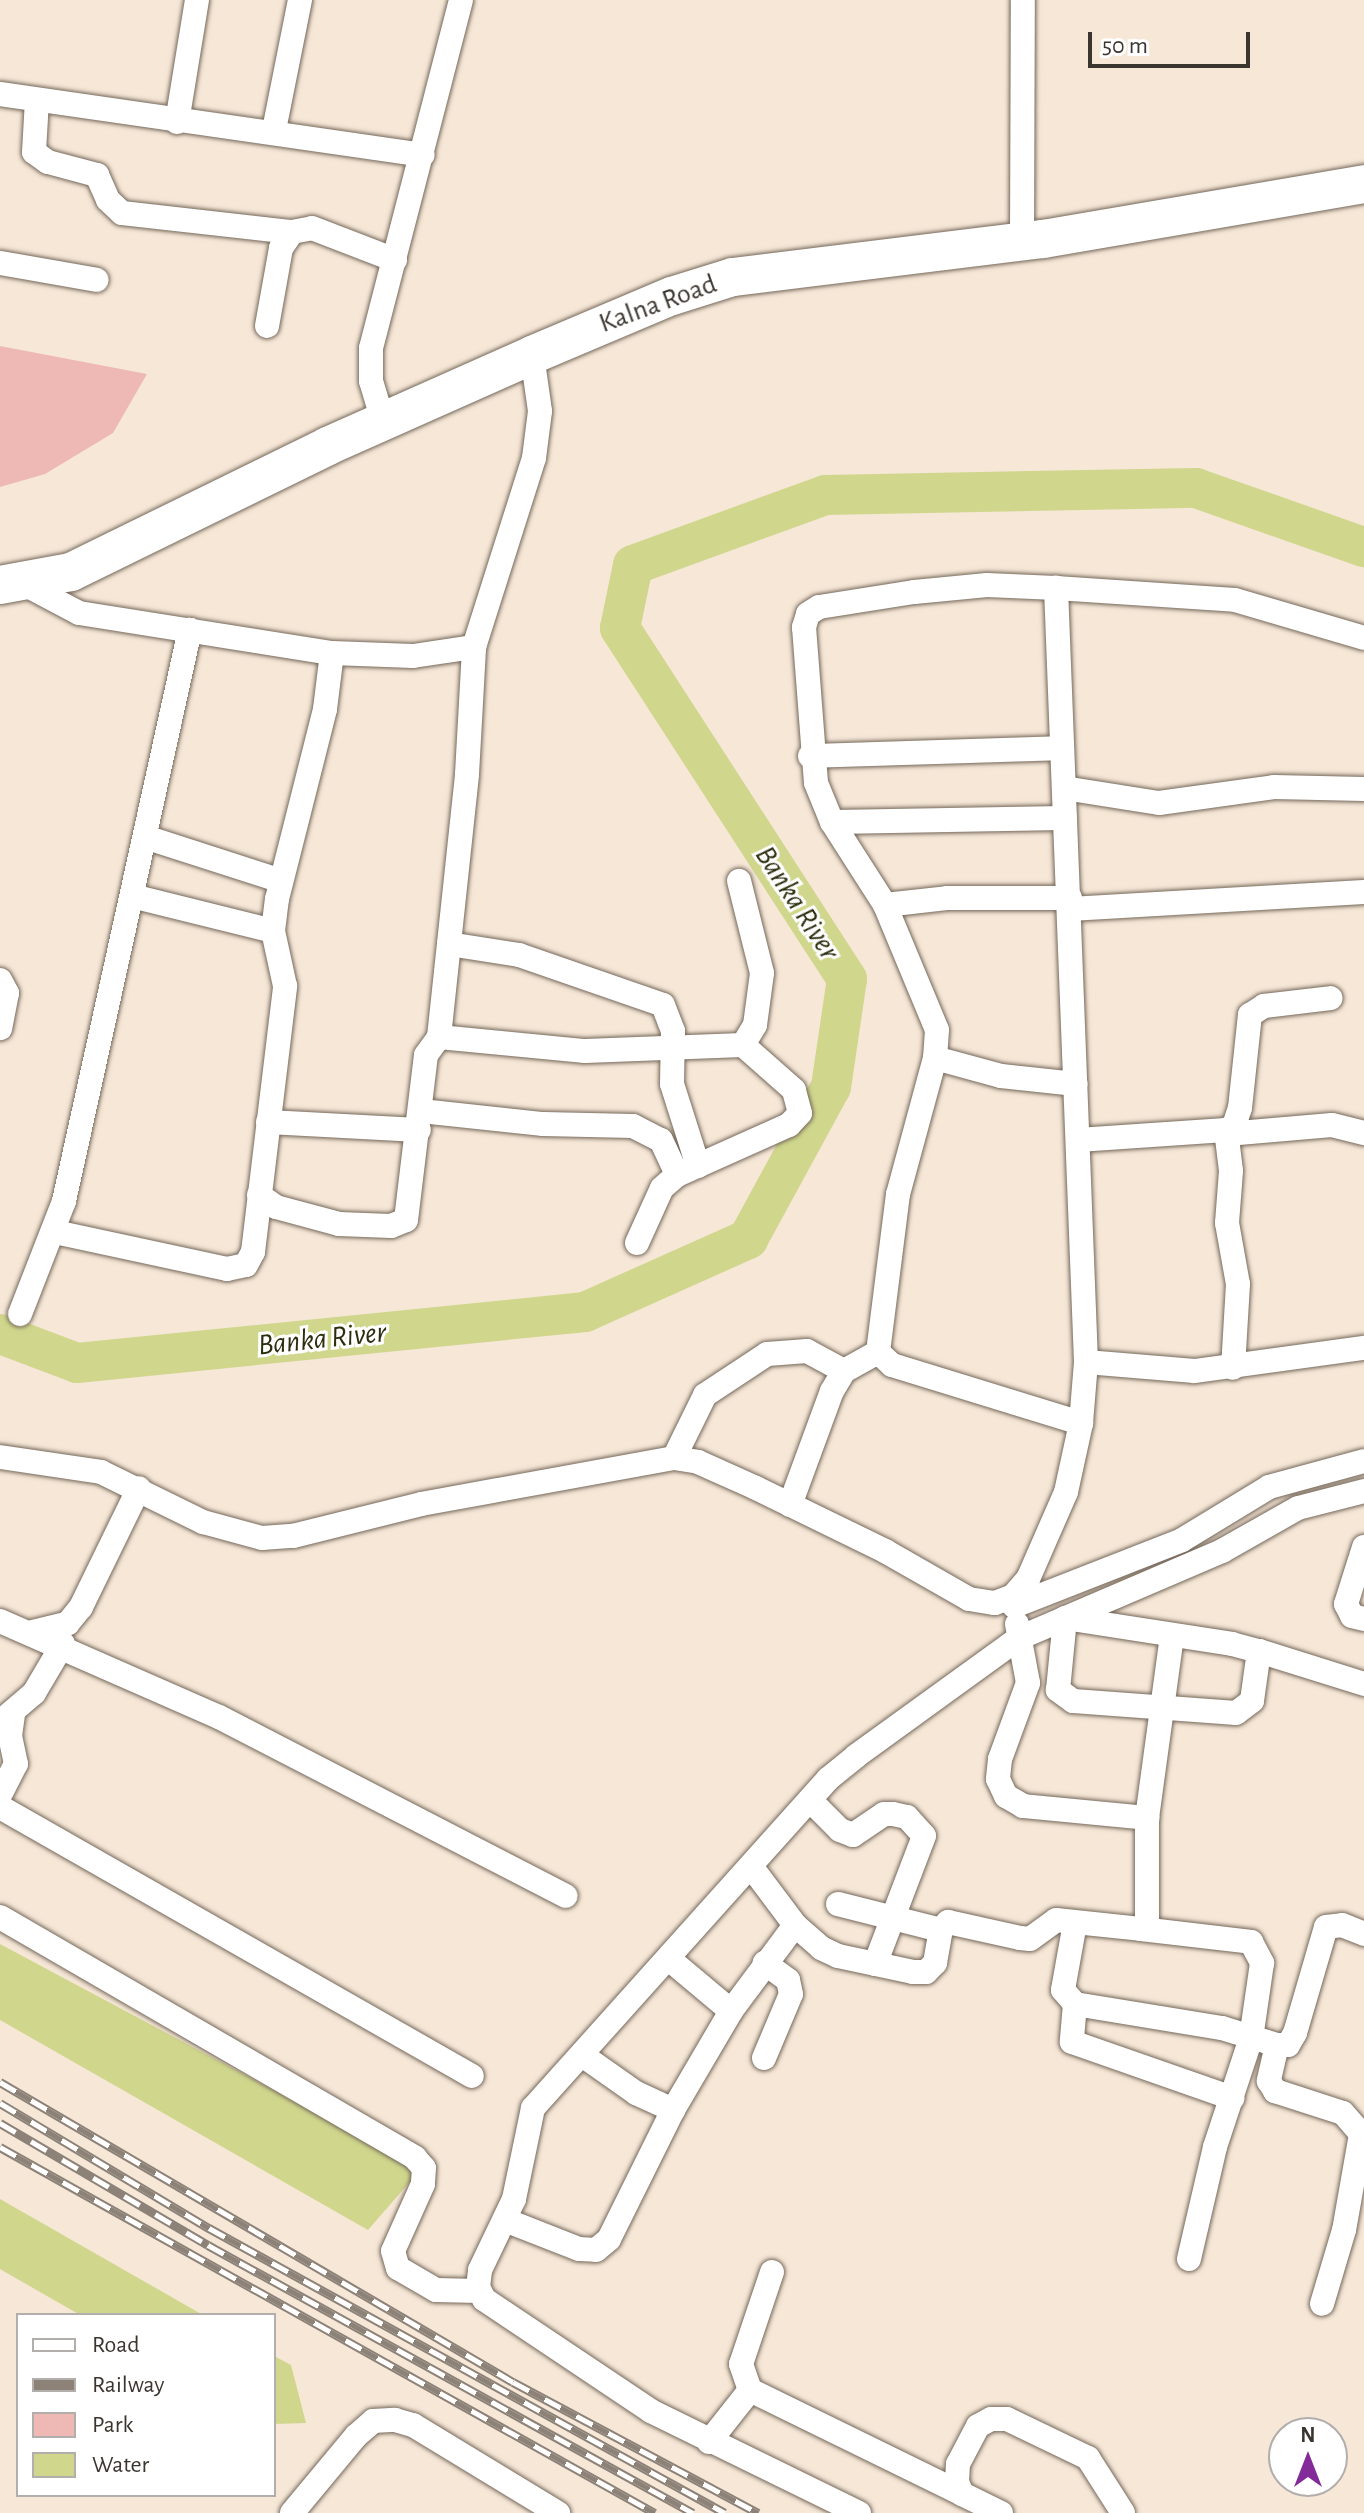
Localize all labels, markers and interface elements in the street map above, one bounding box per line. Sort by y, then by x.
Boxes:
scale bar [1092,16,1254,66]
text: 50 m [1102,34,1148,58]
street label: Kalna Road [595,267,721,341]
water label: Banka River [747,839,847,967]
water label: Banka River [256,1314,388,1364]
legend [16,2313,276,2497]
text: Road [92,2333,140,2357]
text: Railway [92,2373,164,2397]
text: Park [92,2413,133,2437]
north arrow [1268,2417,1348,2497]
text: N [1300,2424,1316,2446]
text: Water [92,2453,149,2477]

